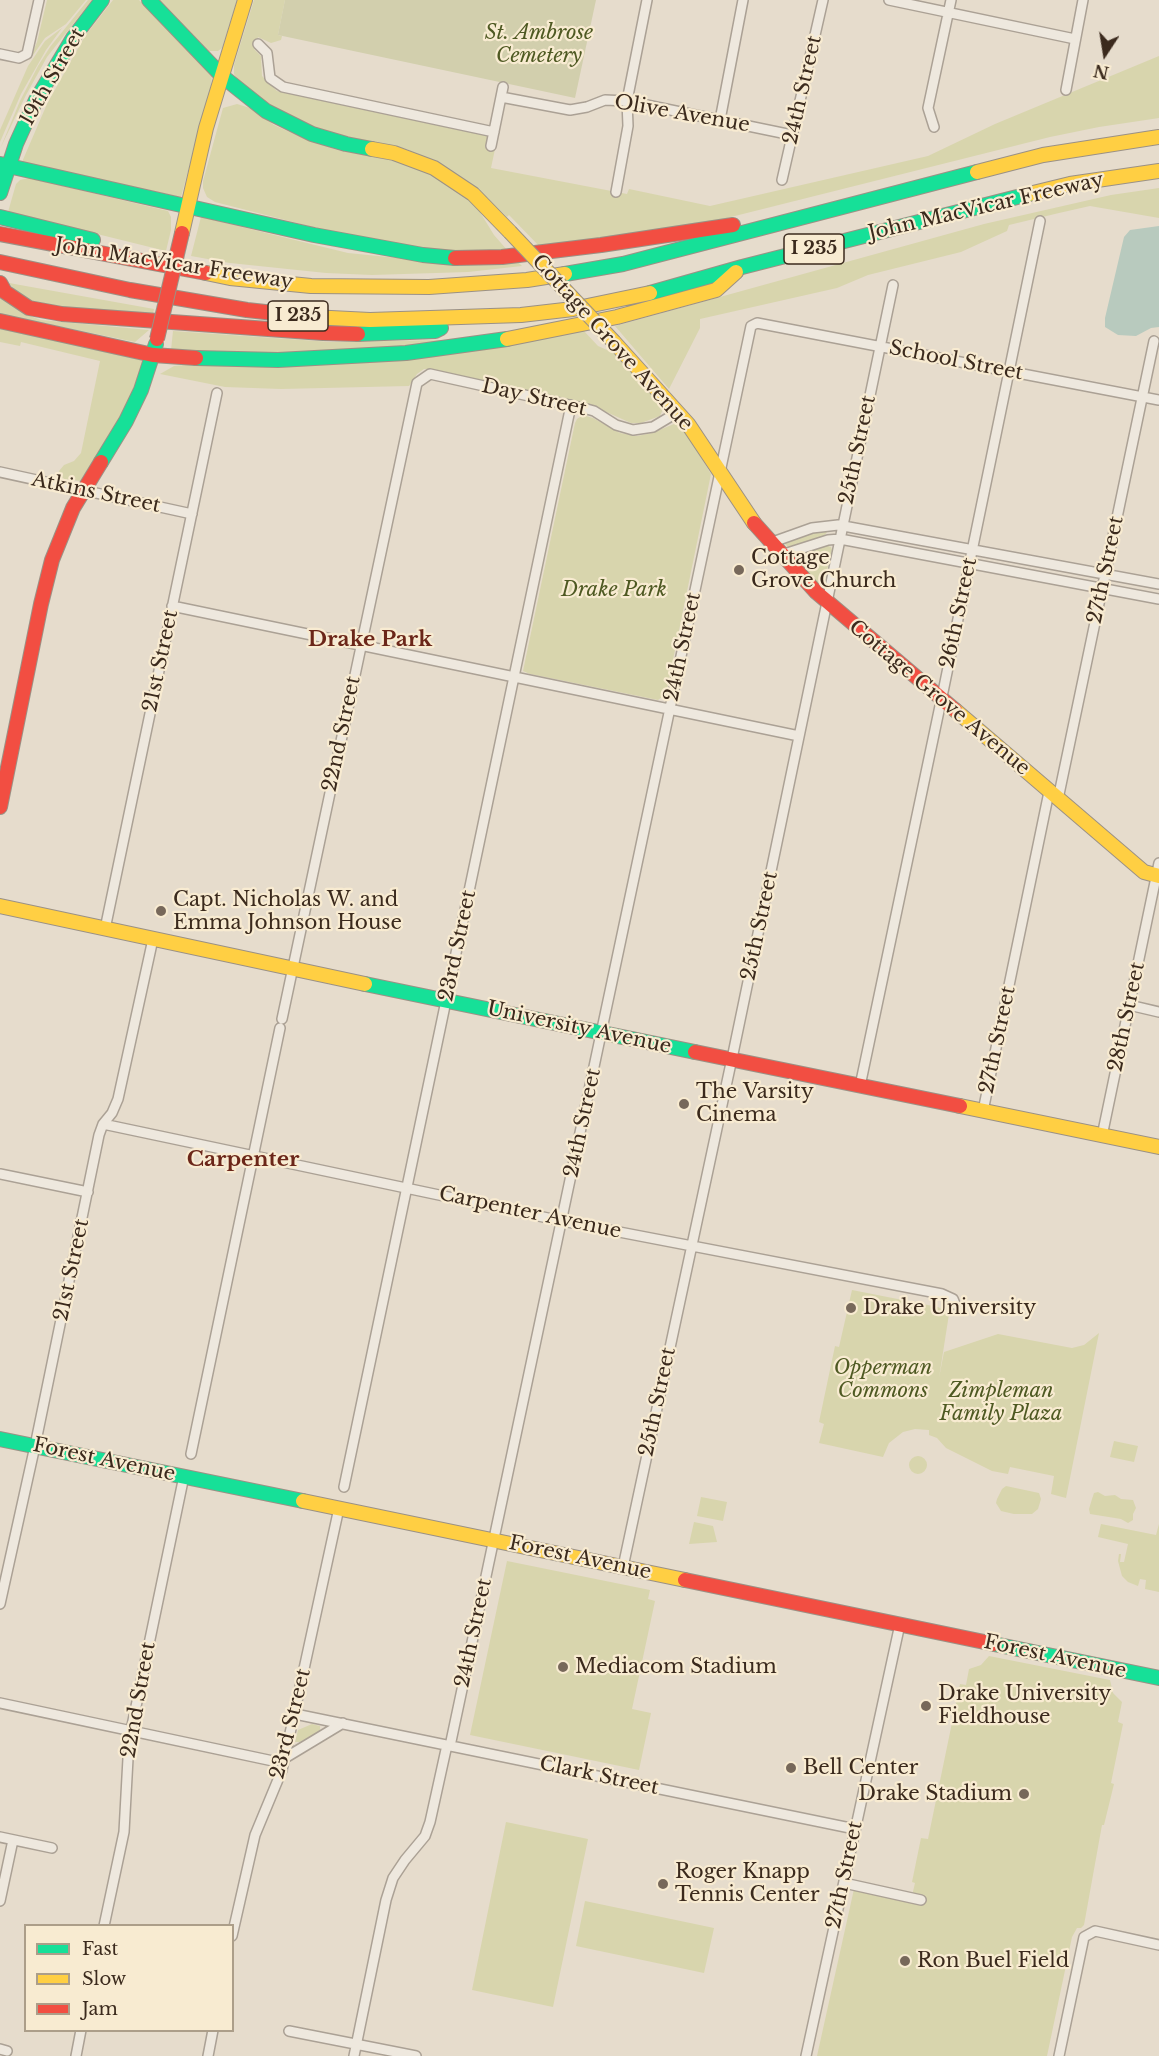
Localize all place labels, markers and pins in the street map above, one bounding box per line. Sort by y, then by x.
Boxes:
place label: Cottage Grove Church [751,546,896,593]
marker: Cottage Grove Church [732,563,746,577]
place label: Capt. Nicholas W. and Emma Johnson House [173,888,402,935]
marker: Capt. Nicholas W. and Emma Johnson House [154,904,168,918]
place label: The Varsity Cinema [696,1080,814,1127]
marker: The Varsity Cinema [677,1097,691,1111]
place label: Drake University [863,1296,1036,1320]
marker: Drake University [844,1301,858,1315]
place label: Mediacom Stadium [575,1655,777,1679]
marker: Mediacom Stadium [556,1660,570,1674]
place label: Drake University Fieldhouse [938,1682,1111,1729]
marker: Drake University Fieldhouse [919,1699,933,1713]
place label: Bell Center [803,1756,918,1780]
marker: Bell Center [784,1761,798,1775]
place label: Drake Stadium [858,1782,1012,1806]
marker: Drake Stadium [1017,1787,1031,1801]
place label: Roger Knapp Tennis Center [675,1860,819,1907]
marker: Roger Knapp Tennis Center [656,1877,670,1891]
place label: Ron Buel Field [917,1949,1069,1973]
marker: Ron Buel Field [898,1954,912,1968]

